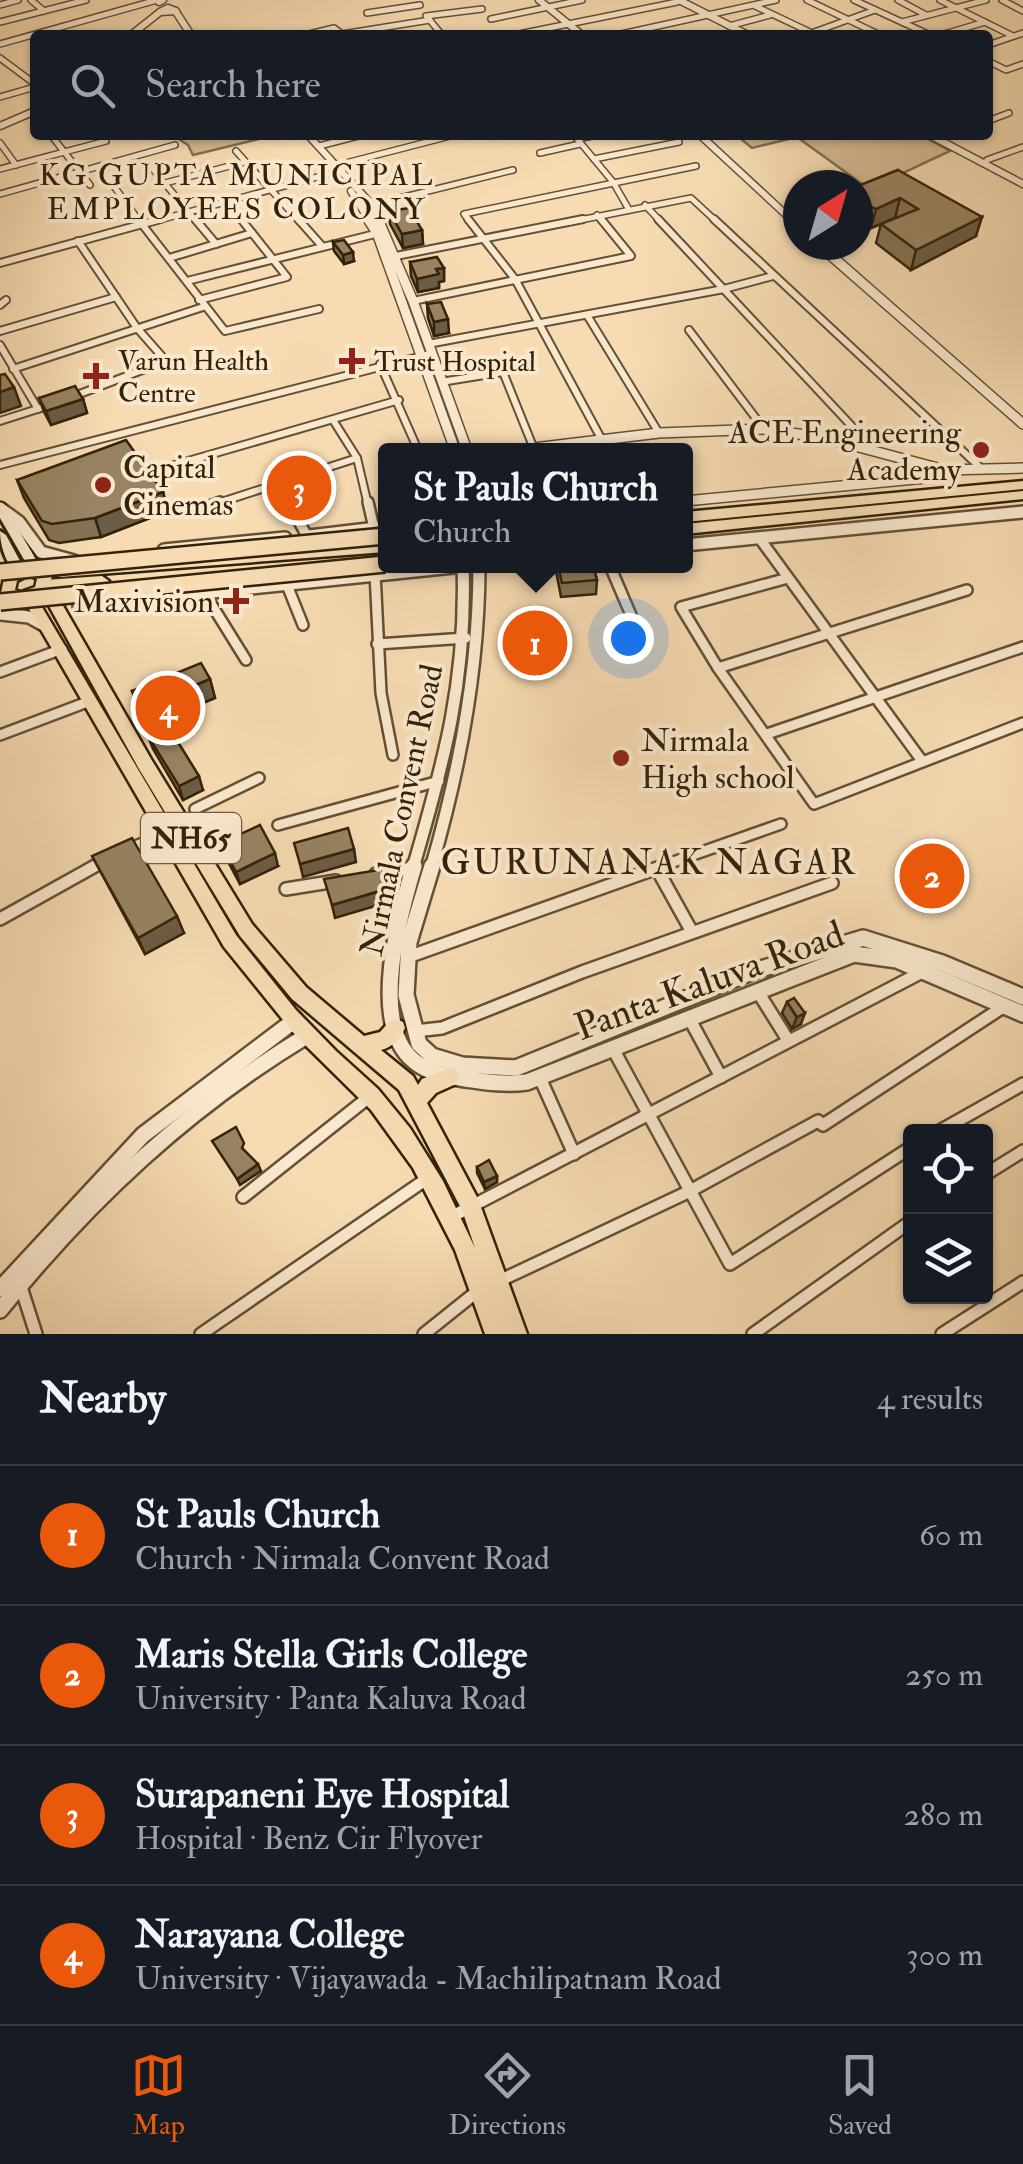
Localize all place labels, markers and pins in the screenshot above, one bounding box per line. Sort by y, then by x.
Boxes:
place label: Varun Health Centre [118,344,269,411]
place label: Trust Hospital [374,345,536,380]
marker: Trust Hospital [339,348,365,374]
marker: Varun Health Centre [83,363,109,389]
place label: ACE Engineering Academy [727,413,962,490]
marker: ACE Engineering Academy [970,439,992,461]
place label: Capital Cinemas [123,448,234,525]
pin: 3 [266,450,332,526]
marker: Capital Cinemas [92,474,114,496]
place label: Maxivision [74,582,214,622]
marker: Maxivision [223,588,249,614]
pin: 1 [502,606,568,680]
pin: 4 [136,670,200,746]
place label: Nirmala High school [641,721,795,798]
marker: Nirmala High school [610,747,632,769]
pin: 2 [900,838,964,914]

